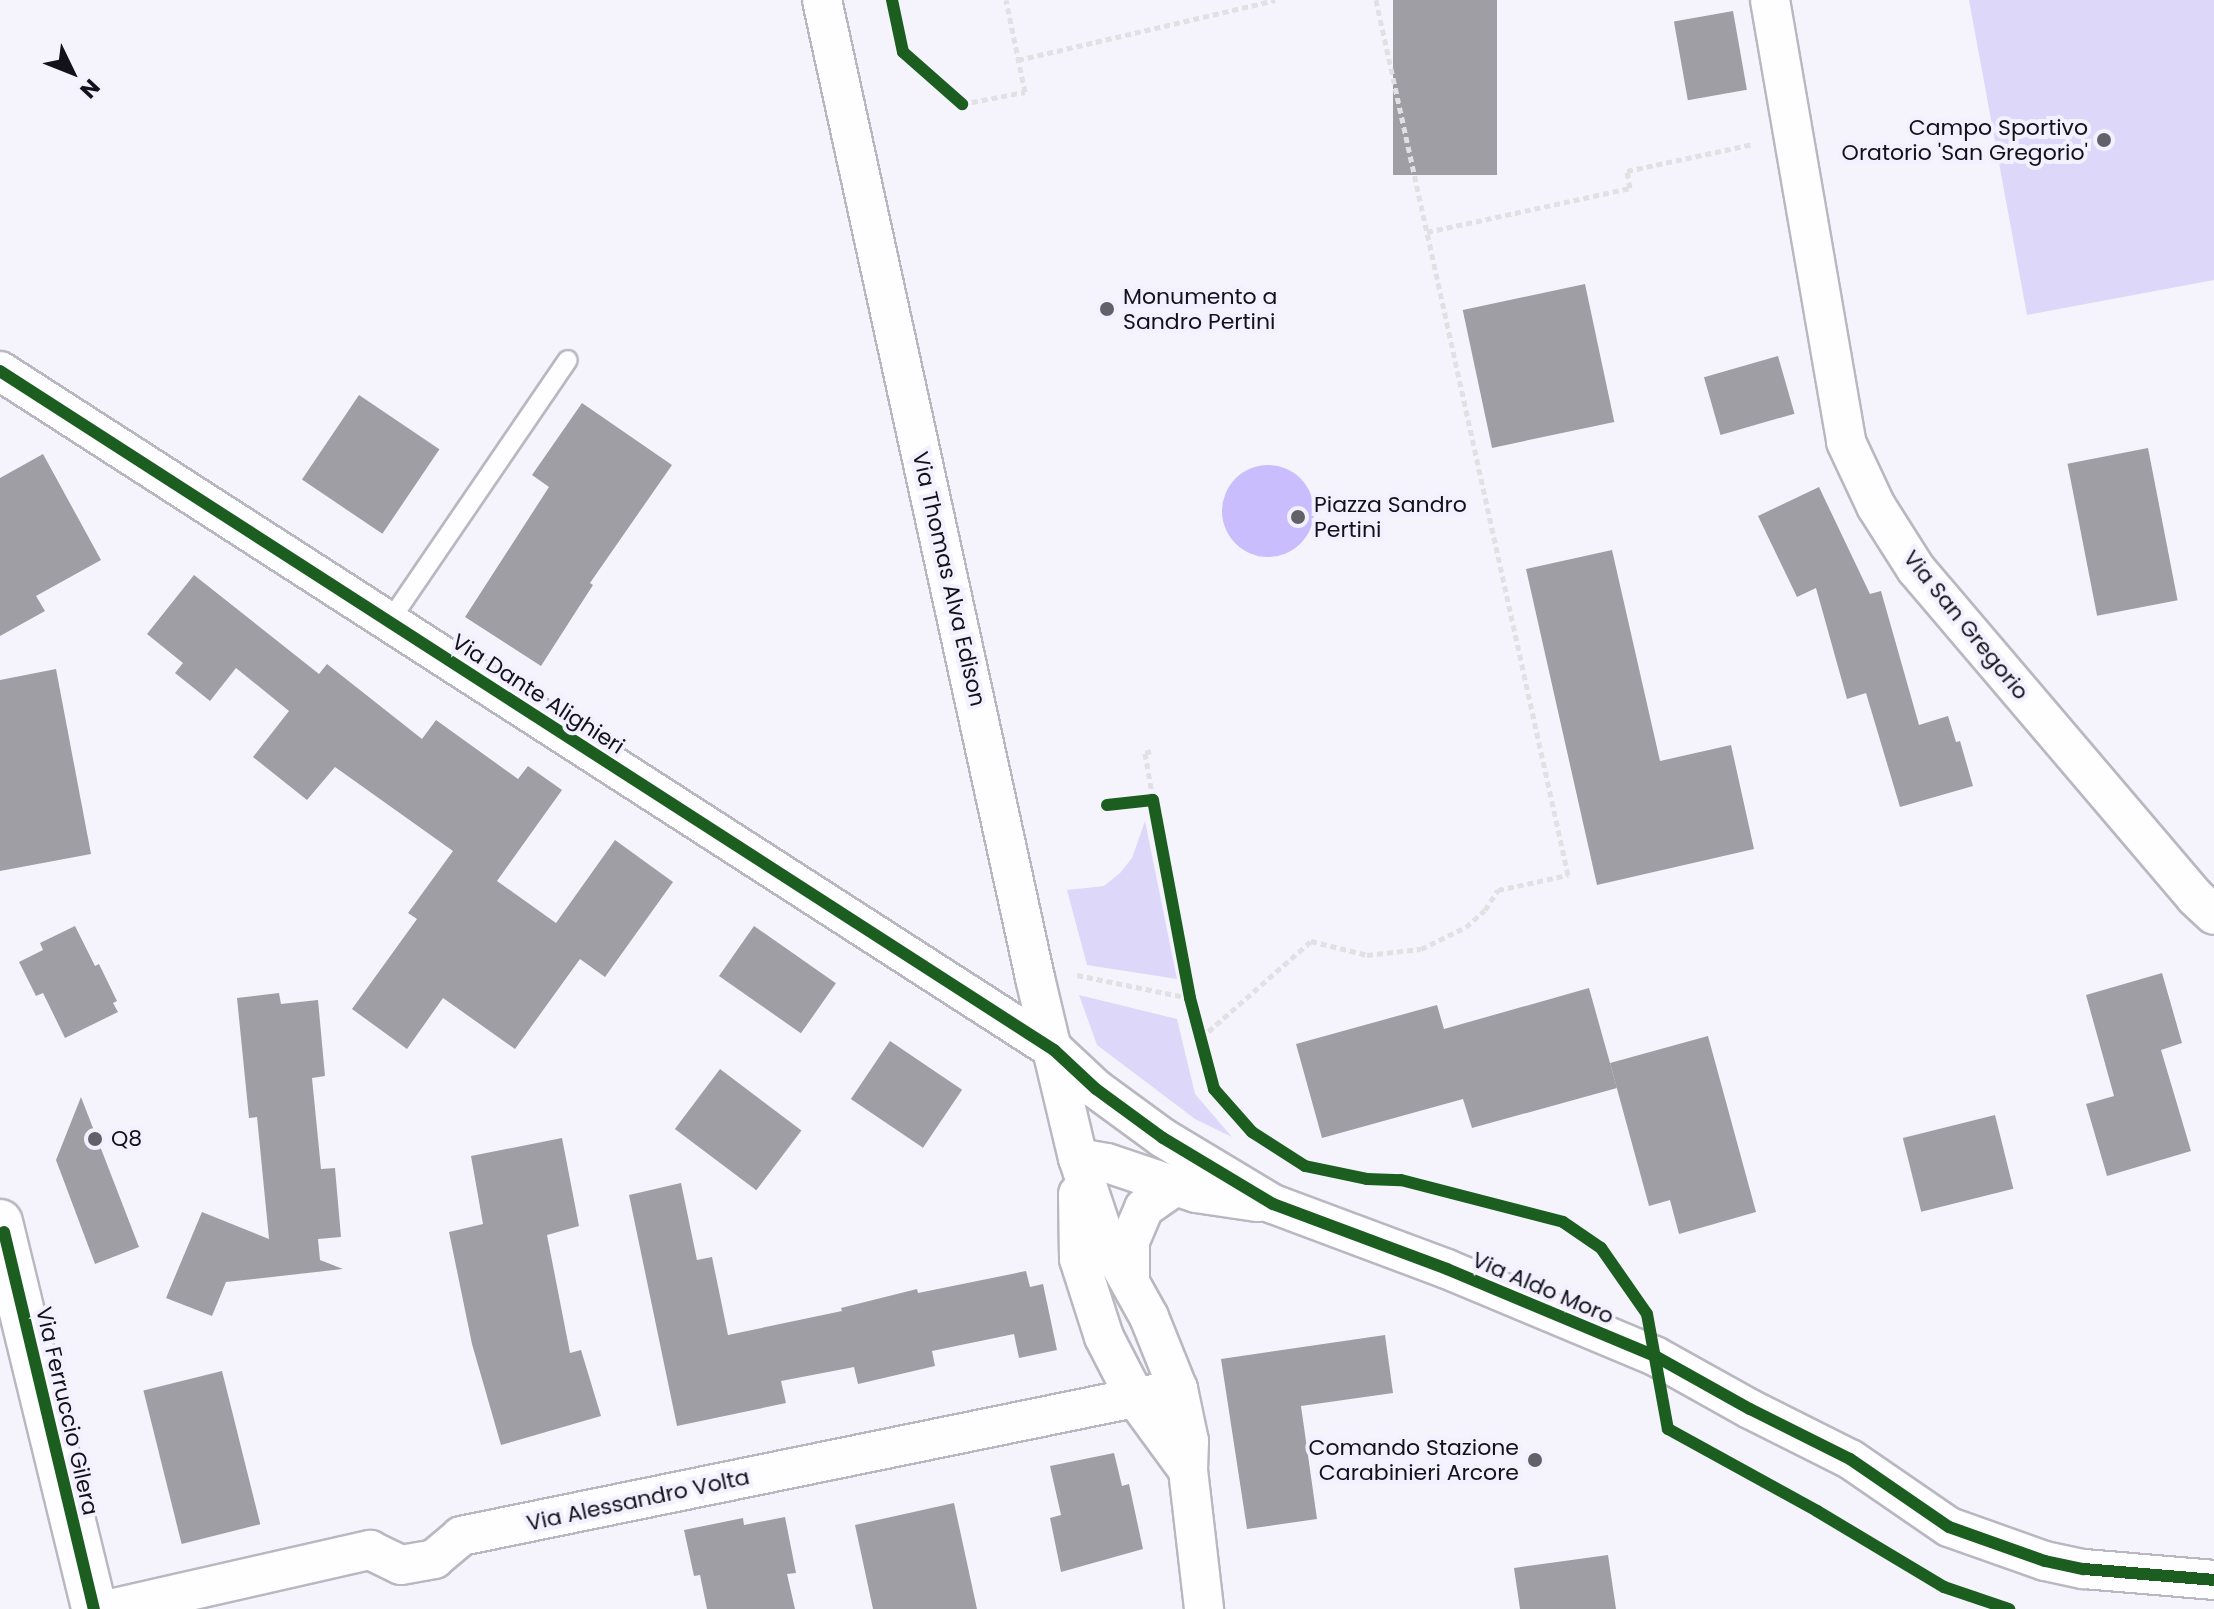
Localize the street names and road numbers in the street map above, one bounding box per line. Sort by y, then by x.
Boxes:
street label: Via Thomas Alva Edison [907,449,991,709]
street label: Via San Gregorio [1898,545,2034,705]
street label: Via Dante Alighieri [447,628,629,760]
street label: Via Aldo Moro [1468,1246,1618,1330]
street label: Via Ferruccio Gilera [30,1304,104,1518]
street label: Via Alessandro Volta [524,1463,752,1537]

